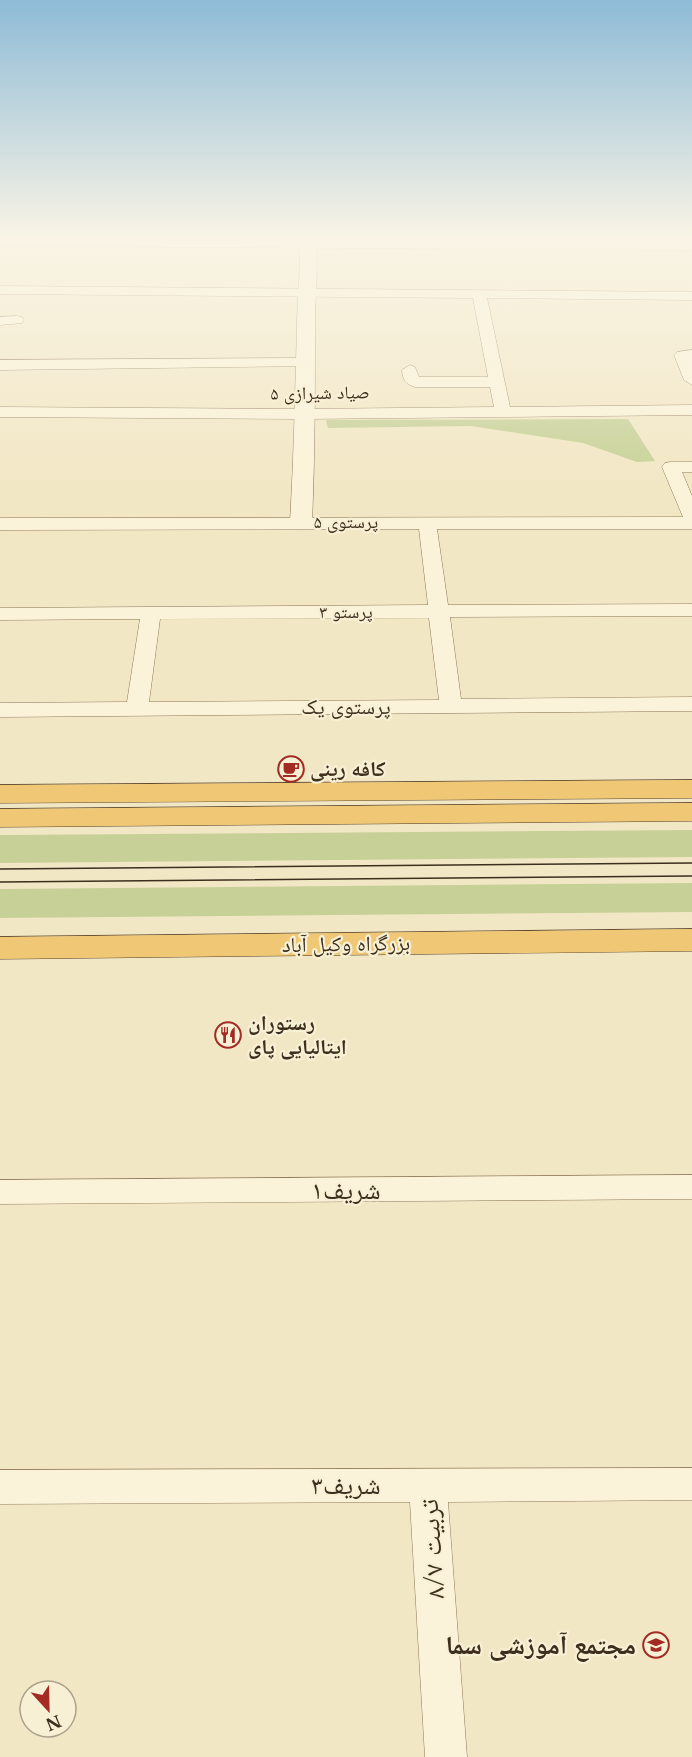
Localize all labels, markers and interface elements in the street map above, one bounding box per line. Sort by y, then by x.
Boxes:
street label: صیاد شیرازی ۵ [270,381,370,405]
street label: پرستوی ۵ [314,511,378,533]
street label: پرستو ۳ [319,601,373,623]
street label: پرستوی یک [301,694,391,720]
cafe icon: کافه رینی [276,754,306,784]
place label: کافه رینی [310,756,385,782]
street label: بزرگراه وکیل آباد [282,930,410,958]
place label: رستوران ایتالیایی پای [248,1010,347,1060]
restaurant icon: رستوران ایتالیایی پای [213,1020,243,1050]
street label: شریف١ [311,1174,381,1206]
street label: شریف٣ [311,1469,381,1501]
street label: تربیت ۸/۷ [413,1498,451,1600]
place label: مجتمع آموزشی سما [446,1629,636,1662]
school or university icon: مجتمع آموزشی سما [641,1630,671,1660]
north arrow [18,1679,78,1739]
text: N [43,1711,64,1735]

